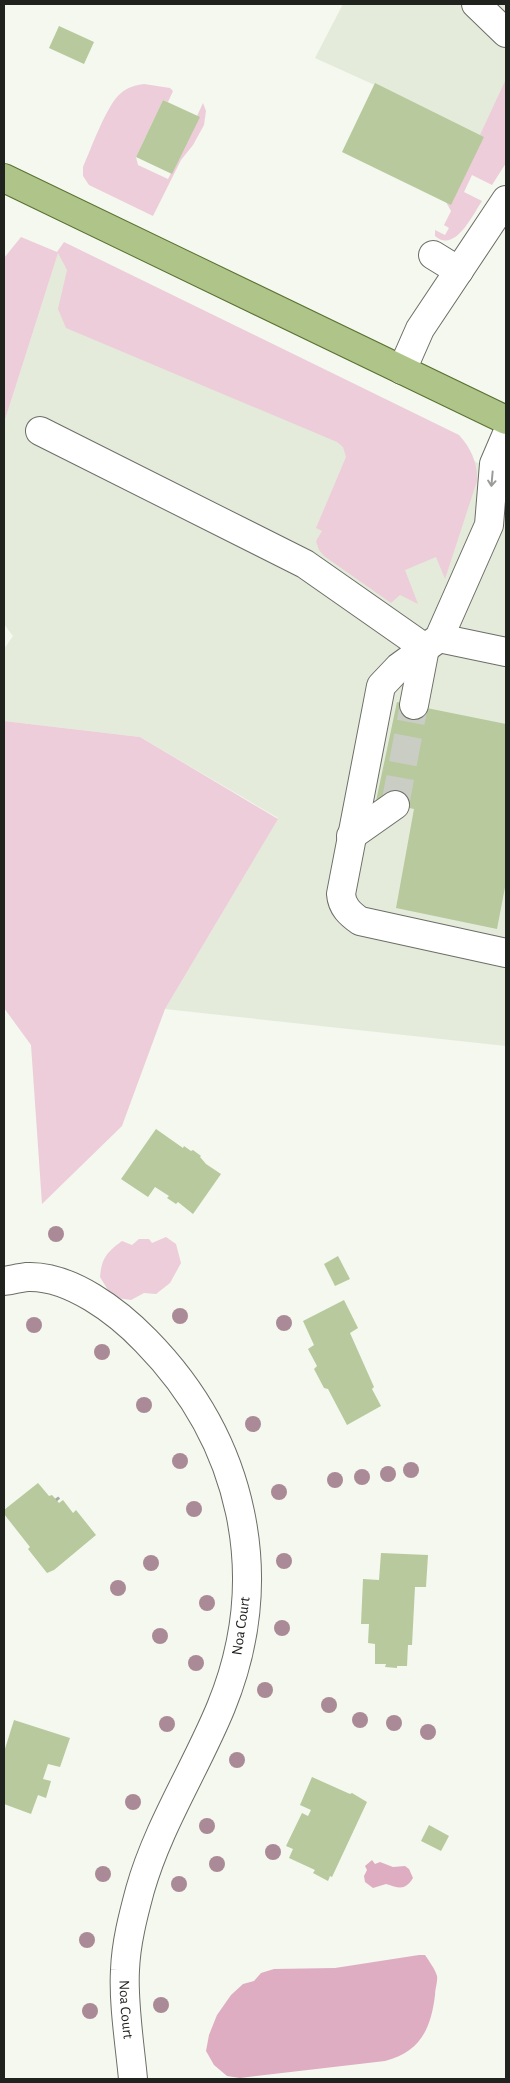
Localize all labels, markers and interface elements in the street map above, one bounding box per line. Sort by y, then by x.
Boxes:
one-way arrow [488,471,497,487]
street label: Noa Court [229,1596,253,1656]
street label: Noa Court [117,1980,136,2040]

